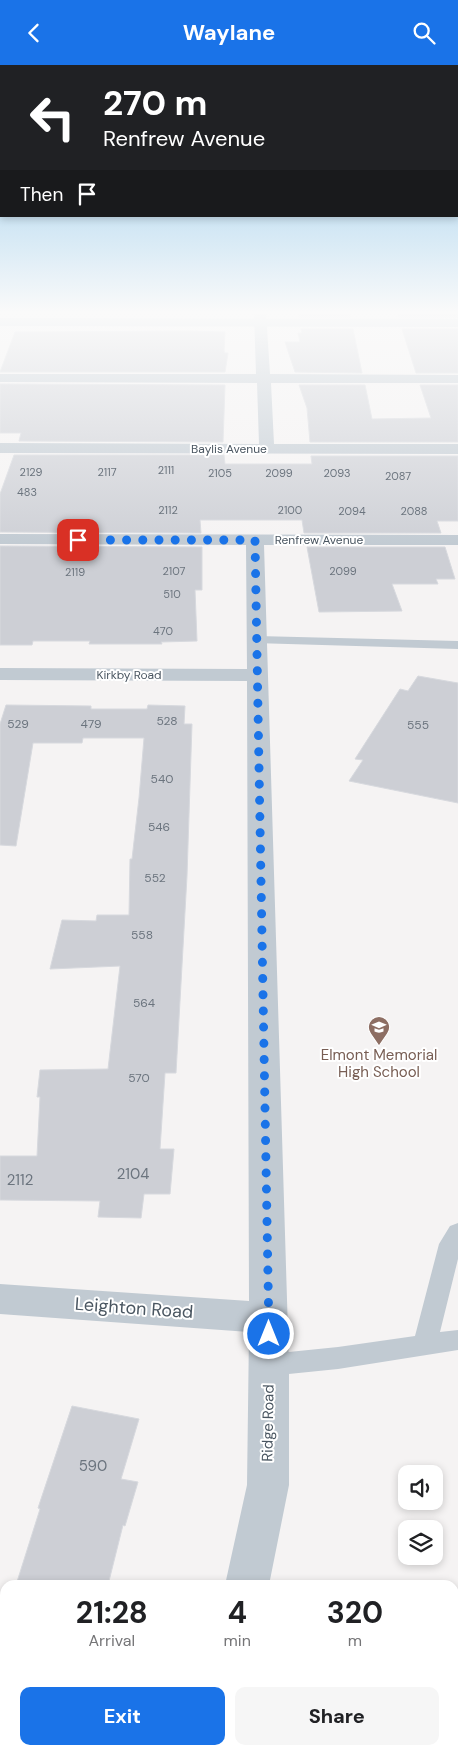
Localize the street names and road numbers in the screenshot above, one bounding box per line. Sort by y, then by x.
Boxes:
street label: Baylis Avenue [191,441,267,457]
street label: Renfrew Avenue [275,532,363,548]
street label: Kirkby Road [96,667,162,683]
street label: Leighton Road [74,1292,194,1324]
street label: Ridge Road [257,1384,279,1462]

